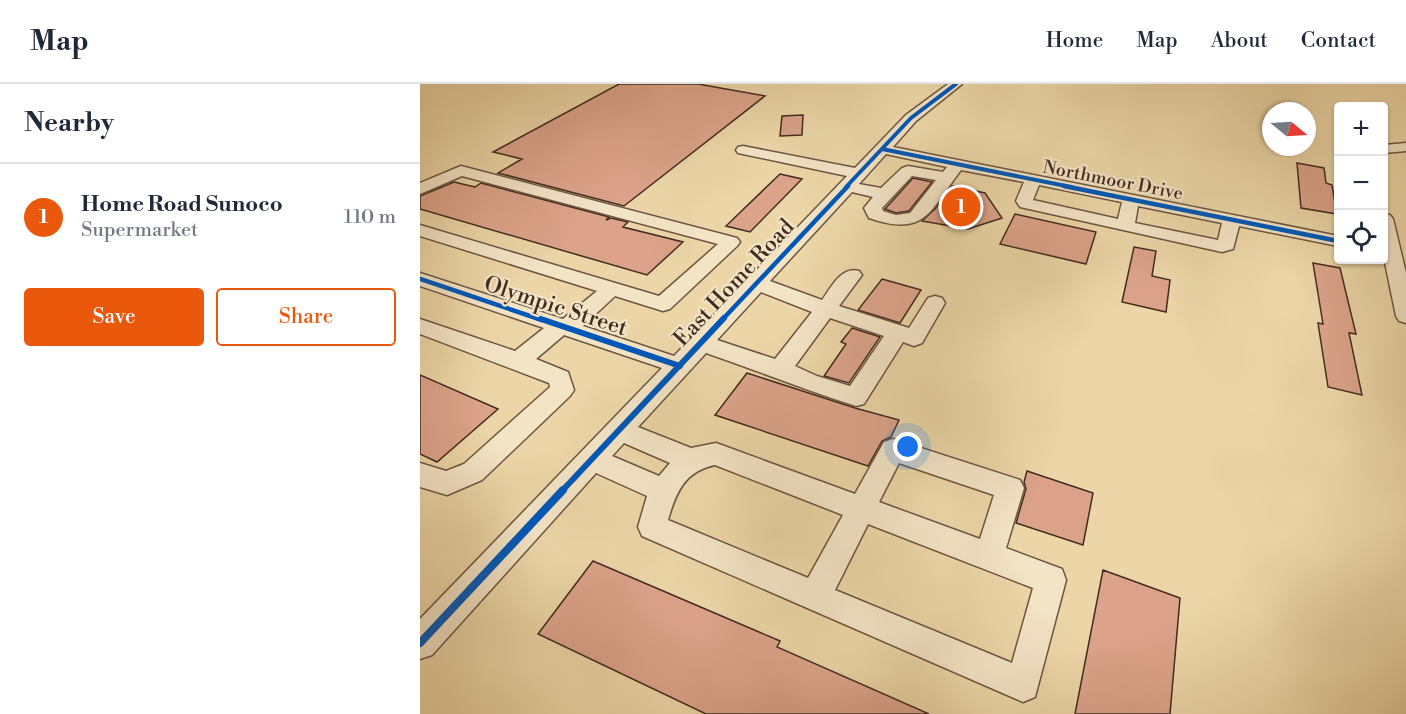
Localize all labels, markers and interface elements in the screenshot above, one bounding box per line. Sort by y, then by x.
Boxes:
text: Map [30,24,89,59]
text: Home [1046,28,1103,54]
text: Map [1136,28,1178,54]
text: About [1211,28,1268,54]
text: Contact [1301,28,1376,54]
north arrow [1262,102,1316,156]
map controls [1334,102,1388,264]
button: + [1334,102,1388,156]
text: Nearby [24,107,114,139]
street label: Northmoor Drive [1041,156,1185,205]
button: − [1334,156,1388,210]
pin: 1 [942,184,980,230]
text: Home Road Sunoco [81,191,283,218]
text: 1 [39,205,48,230]
text: 110 m [344,205,396,230]
button: locate [1334,210,1388,264]
street label: East Home Road [668,213,800,352]
text: Supermarket [81,218,198,243]
street label: Olympic Street [480,271,631,342]
button: Save [24,288,204,346]
button: Share [216,288,396,346]
your location [893,432,922,461]

